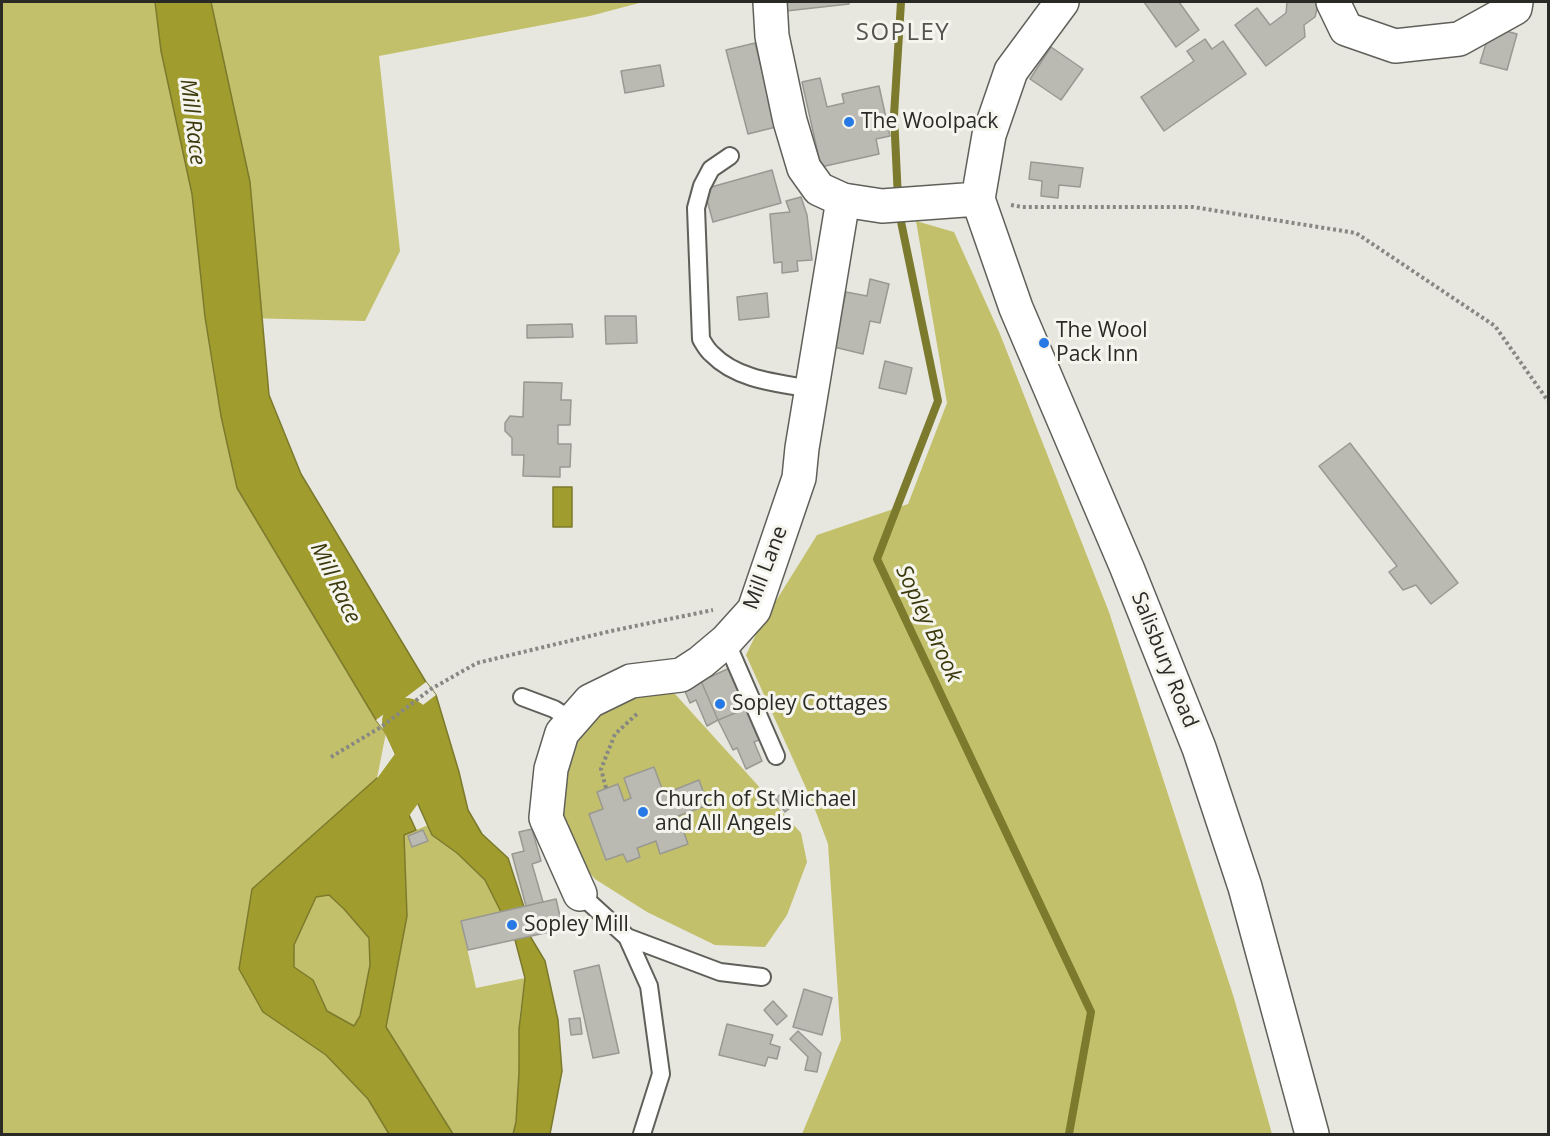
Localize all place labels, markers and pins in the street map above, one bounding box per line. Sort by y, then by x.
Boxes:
place label: The Woolpack [861,109,998,135]
marker: The Woolpack [842,115,856,129]
place label: The Wool Pack Inn [1056,318,1148,368]
marker: The Wool Pack Inn [1037,336,1051,350]
place label: Sopley Cottages [732,691,888,717]
marker: Sopley Cottages [713,697,727,711]
place label: Church of St Michael and All Angels [655,787,856,837]
marker: Church of St Michael and All Angels [636,805,650,819]
place label: Sopley Mill [524,912,629,938]
marker: Sopley Mill [505,918,519,932]

